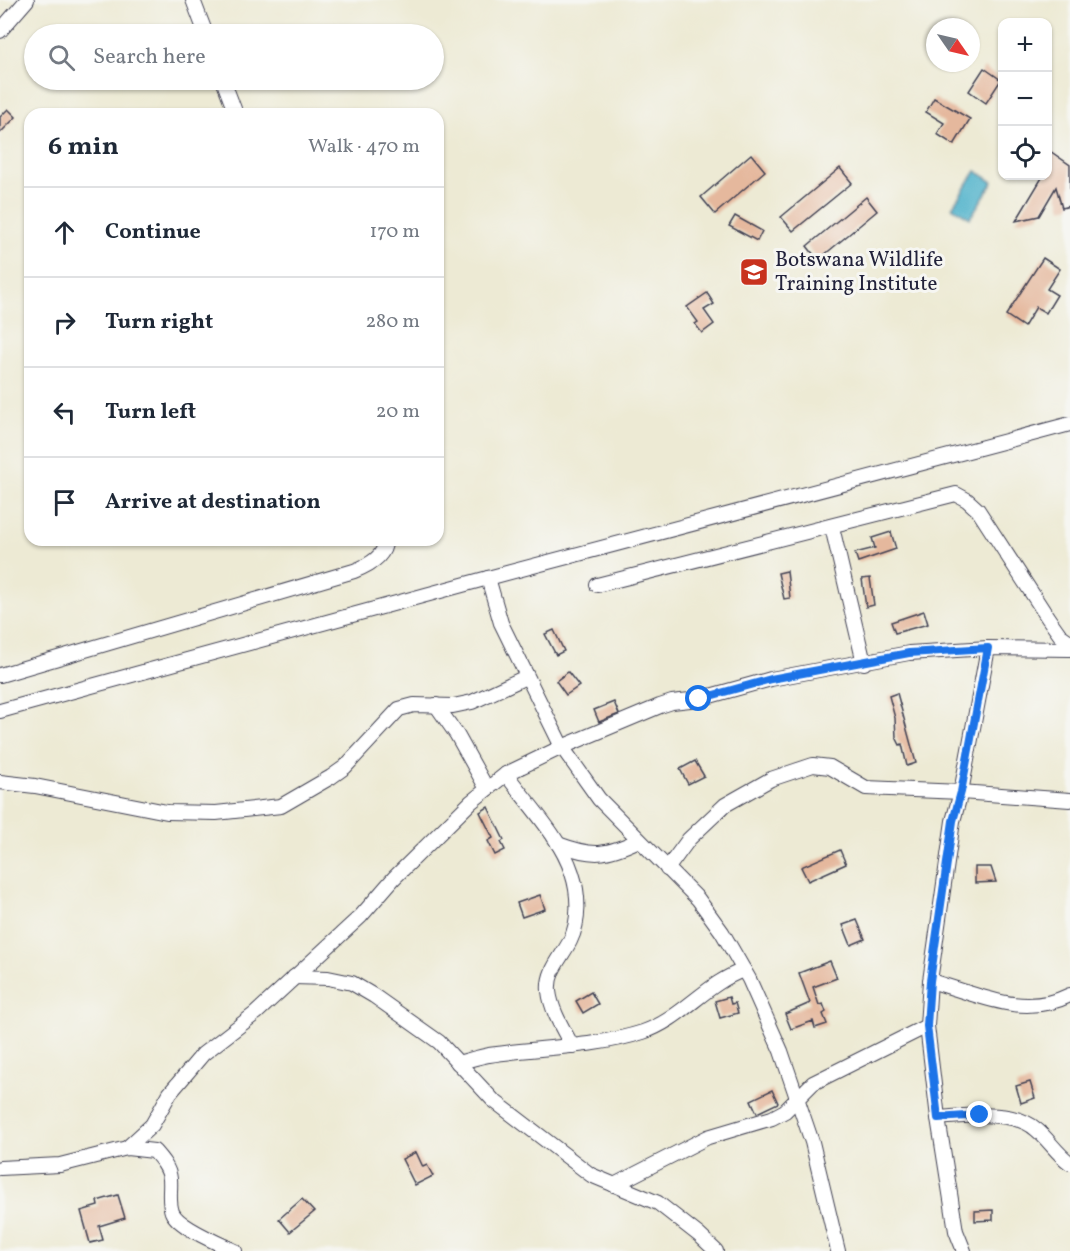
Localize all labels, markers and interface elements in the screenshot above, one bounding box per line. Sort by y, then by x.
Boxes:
north arrow [926,18,980,72]
map controls [998,18,1052,180]
button: + [998,18,1052,72]
search box [24,24,444,90]
icon: search [45,41,78,74]
text: Search here [93,42,206,73]
button: − [998,72,1052,126]
button: locate [998,126,1052,180]
text: 6 min [48,129,119,165]
text: Walk · 470 m [308,133,420,161]
icon: ahead [48,216,81,249]
text: Continue [105,217,201,248]
text: 170 m [370,218,420,246]
place label: Botswana Wildlife Training Institute [775,246,943,299]
school or university icon: Botswana Wildlife Training Institute [738,256,770,288]
icon: right [48,306,81,339]
text: Turn right [105,307,213,338]
text: 280 m [365,308,420,336]
icon: left [48,396,81,429]
text: Turn left [105,397,196,428]
text: 20 m [376,398,420,426]
icon: arrive [48,486,81,519]
text: Arrive at destination [105,487,321,518]
route start [685,685,711,711]
route end [966,1101,992,1127]

